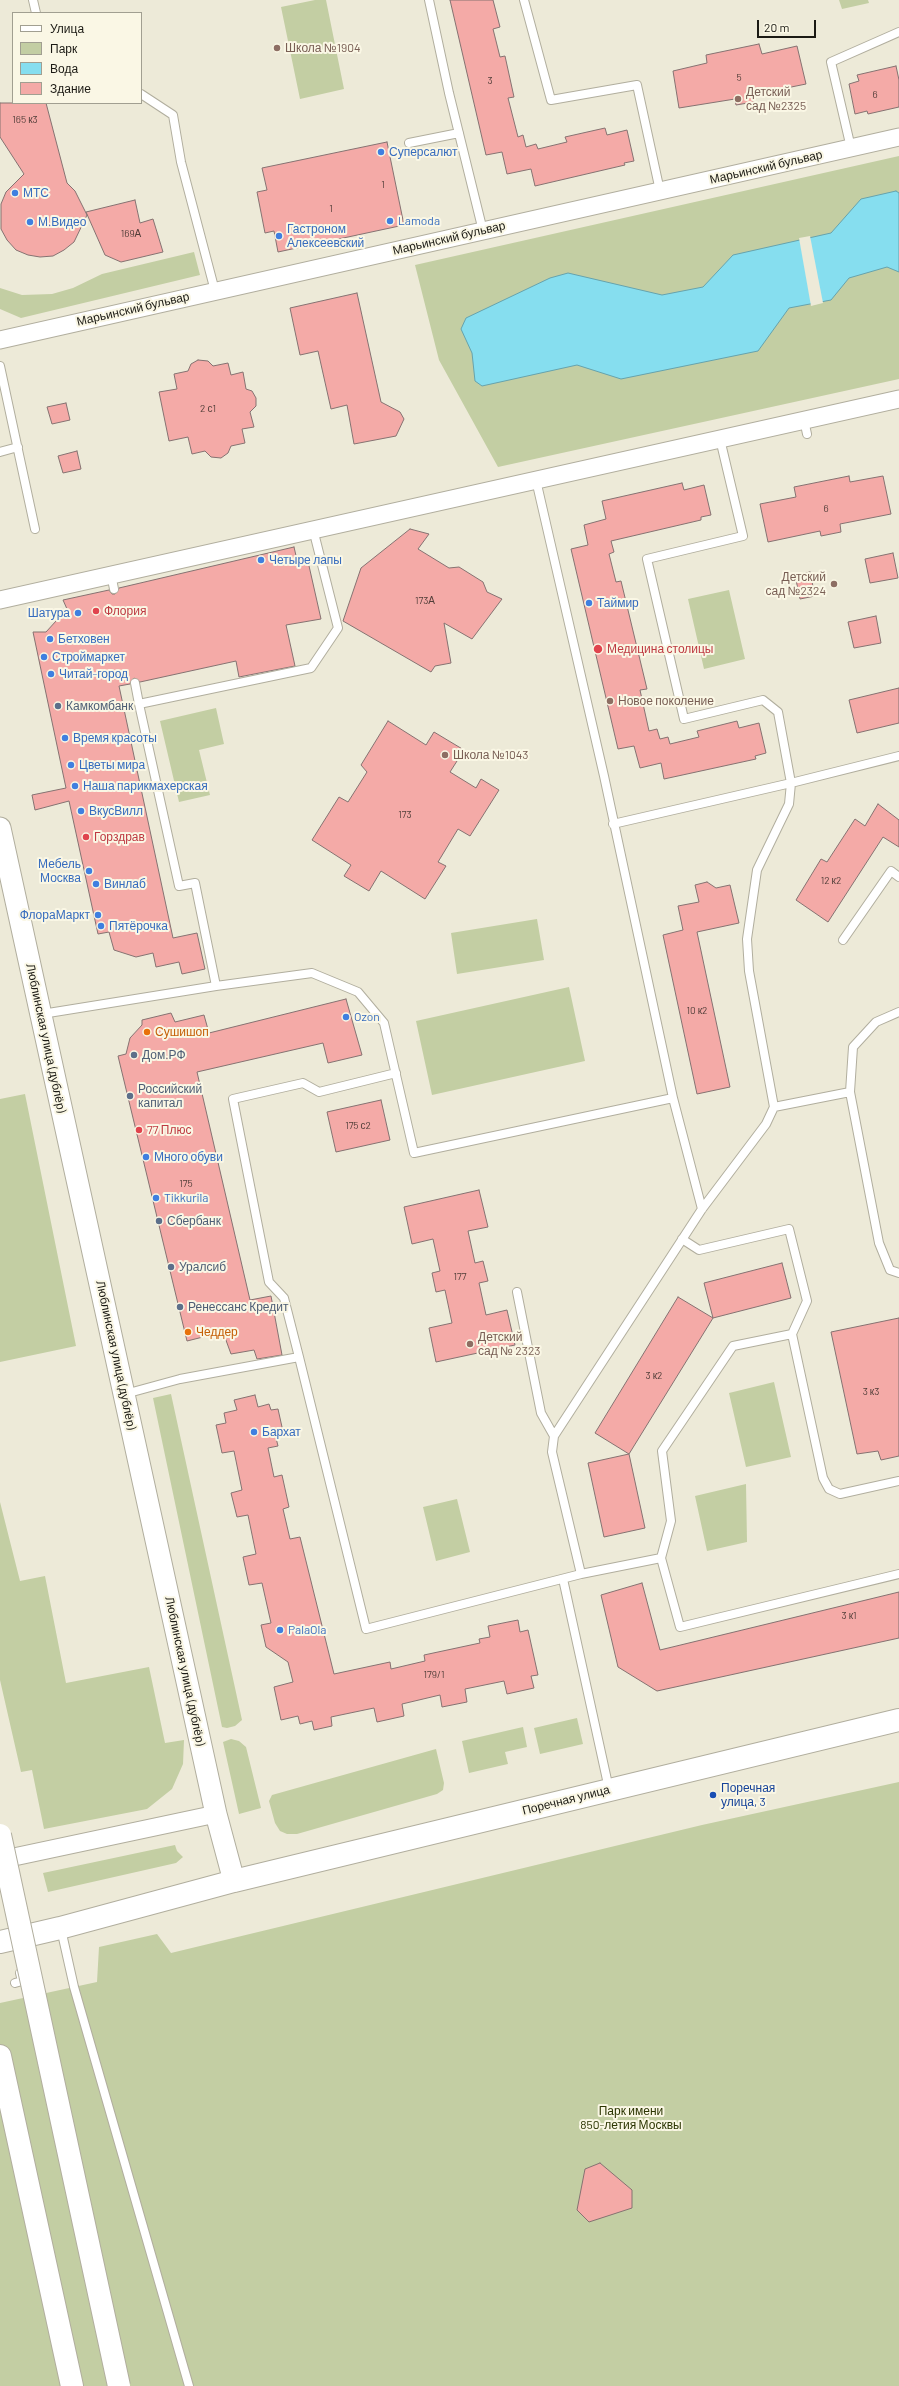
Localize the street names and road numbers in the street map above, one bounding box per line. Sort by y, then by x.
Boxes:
street label: Марьинский бульвар [708,147,824,187]
street label: Марьинский бульвар [391,218,507,258]
street label: Марьинский бульвар [75,289,191,329]
street label: Люблинская улица (дублёр) [23,962,69,1114]
street label: Люблинская улица (дублёр) [93,1279,139,1431]
street label: Люблинская улица (дублёр) [162,1595,208,1747]
street label: Поречная улица [521,1782,611,1818]

